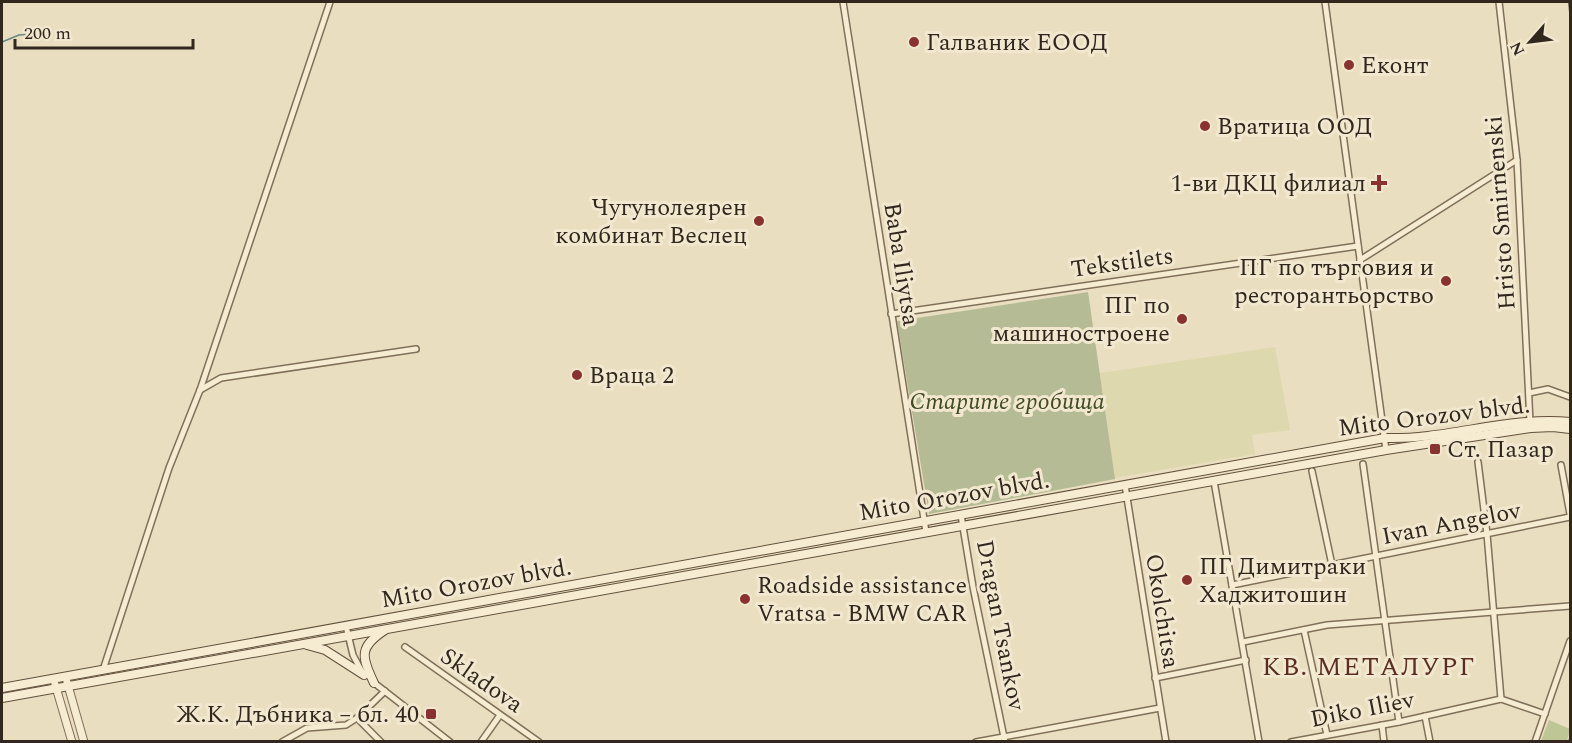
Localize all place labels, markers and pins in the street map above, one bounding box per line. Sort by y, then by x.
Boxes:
place label: Галваник ЕООД [926,25,1108,61]
marker: Галваник ЕООД [907,35,921,49]
place label: Еконт [1361,48,1429,84]
marker: Еконт [1342,58,1356,72]
place label: Вратица ООД [1217,109,1372,145]
marker: Вратица ООД [1198,119,1212,133]
place label: 1-ви ДКЦ филиал [1171,166,1366,202]
marker: 1-ви ДКЦ филиал [1370,174,1388,192]
place label: Чугунолеярен комбинат Веслец [555,190,747,254]
marker: Чугунолеярен комбинат Веслец [752,214,766,228]
place label: ПГ по търговия и ресторантьорство [1234,250,1434,314]
marker: ПГ по търговия и ресторантьорство [1439,274,1453,288]
place label: ПГ по машиностроене [993,288,1170,352]
marker: ПГ по машиностроене [1175,312,1189,326]
place label: Враца 2 [589,358,674,394]
marker: Враца 2 [570,368,584,382]
place label: Ст. Пазар [1447,432,1554,468]
marker: Ст. Пазар [1428,442,1442,456]
place label: ПГ Димитраки Хаджитошин [1199,549,1366,613]
place label: Roadside assistance Vratsa - BMW CAR [757,568,967,632]
marker: ПГ Димитраки Хаджитошин [1180,573,1194,587]
marker: Roadside assistance Vratsa - BMW CAR [738,592,752,606]
place label: Ж.К. Дъбника – бл. 40 [176,697,419,733]
marker: Ж.К. Дъбника – бл. 40 [424,707,438,721]

